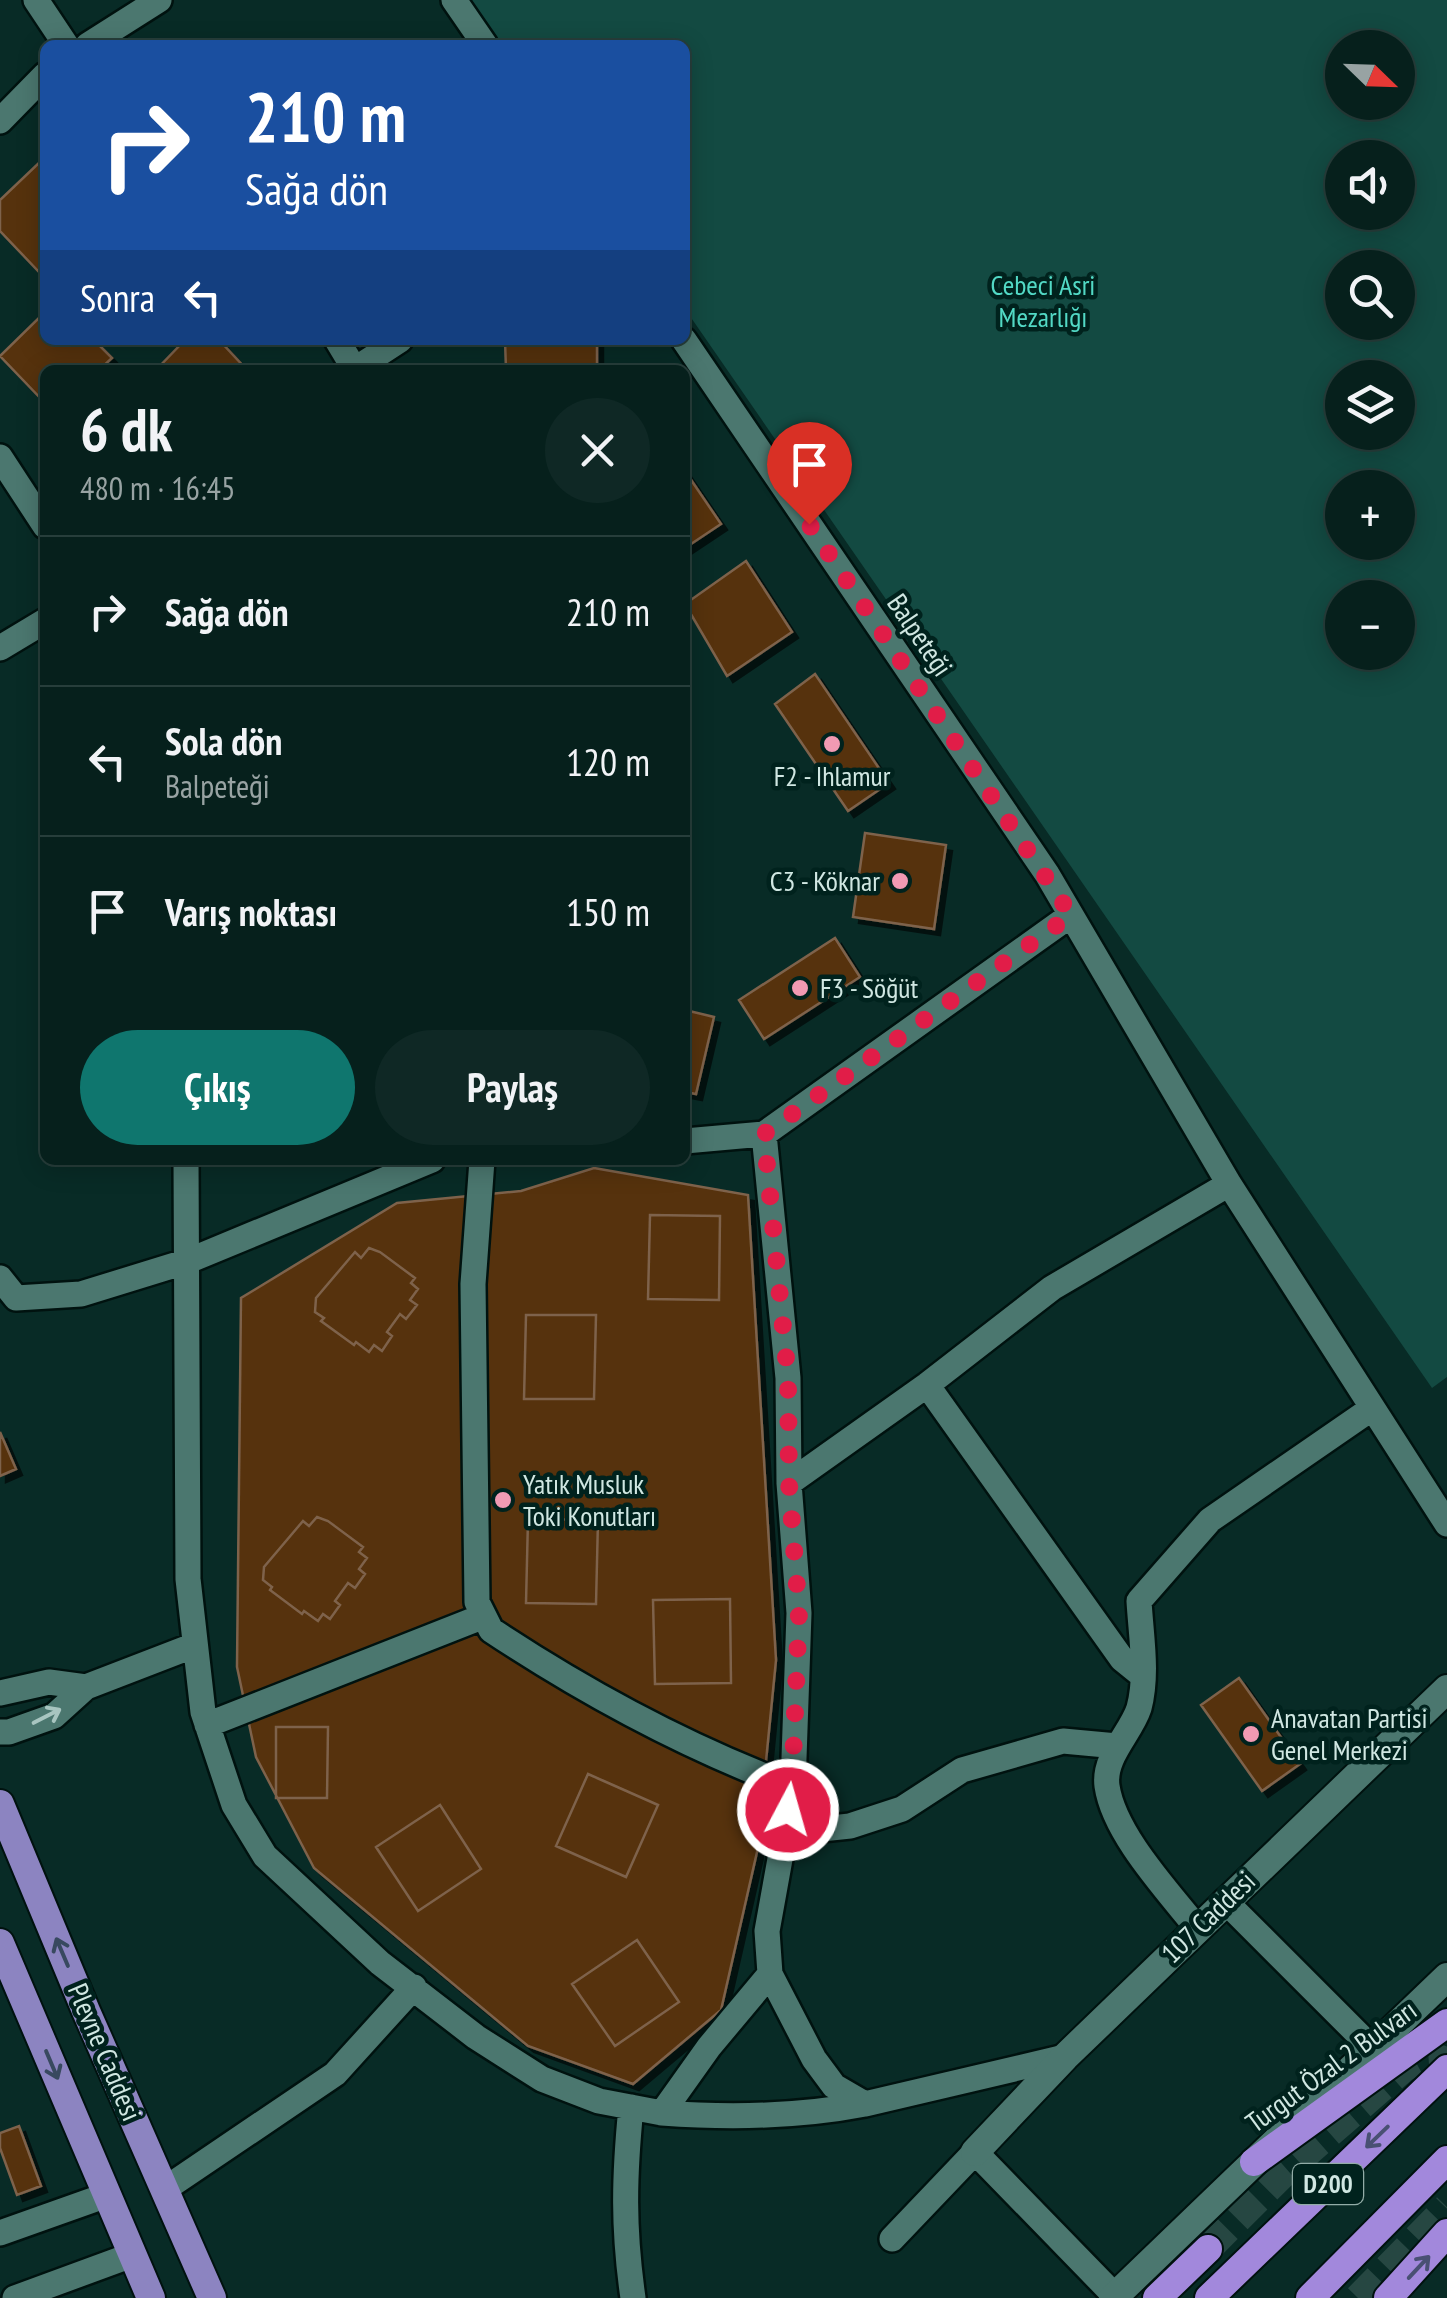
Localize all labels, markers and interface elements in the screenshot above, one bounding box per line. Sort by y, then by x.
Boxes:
north arrow [1325,30,1415,120]
map controls [1325,30,1415,670]
text: 210 m [245,71,406,161]
icon: right [80,80,210,210]
button: sound [1325,140,1415,230]
text: Sağa dön [245,159,388,217]
button: search [1325,250,1415,340]
park label: Cebeci Asri Mezarlığı [991,266,1095,335]
icon: left [175,270,230,325]
text: Sonra [80,273,155,322]
button: layers [1325,360,1415,450]
text: 6 dk [80,390,172,468]
button: close [545,398,650,503]
pin [767,422,852,525]
icon: arrive [782,437,837,492]
text: 480 m · 16:45 [80,467,235,509]
button: + [1325,470,1415,560]
button: − [1325,580,1415,670]
icon: right [80,584,135,639]
street label: Balpeteği [879,586,961,683]
text: Sağa dön [165,587,289,636]
text: 210 m [566,587,650,636]
text: Sola dön [165,716,282,765]
marker: F2 - Ihlamur [821,733,843,755]
icon: left [80,734,135,789]
text: 120 m [566,737,650,786]
place label: F2 - Ihlamur [774,757,891,794]
text: Balpeteği [165,765,270,807]
place label: C3 - Köknar [770,862,880,899]
marker: C3 - Köknar [889,870,911,892]
icon: arrive [80,884,135,939]
text: Varış noktası [165,887,337,936]
text: 150 m [566,887,650,936]
place label: F3 - Söğüt [820,969,918,1006]
marker: F3 - Söğüt [789,977,811,999]
button: Çıkış [80,1030,355,1145]
button: Paylaş [375,1030,650,1145]
place label: Yatık Musluk Toki Konutları [523,1465,656,1534]
marker: Yatık Musluk Toki Konutları [492,1489,514,1511]
place label: Anavatan Partisi Genel Merkezi [1271,1699,1428,1768]
one-way arrow [31,1706,61,1725]
marker: Anavatan Partisi Genel Merkezi [1240,1723,1262,1745]
position arrow [736,1758,840,1862]
street label: 107 Caddesi [1153,1863,1263,1971]
one-way arrow [51,1937,69,1968]
street label: Plevne Caddesi [60,1977,151,2126]
street label: Turgut Özal 2 Bulvarı [1238,1991,1424,2140]
one-way arrow [44,2050,62,2080]
one-way arrow [1365,2125,1390,2148]
road number: D200 [1293,2164,1363,2204]
one-way arrow [1407,2255,1431,2279]

